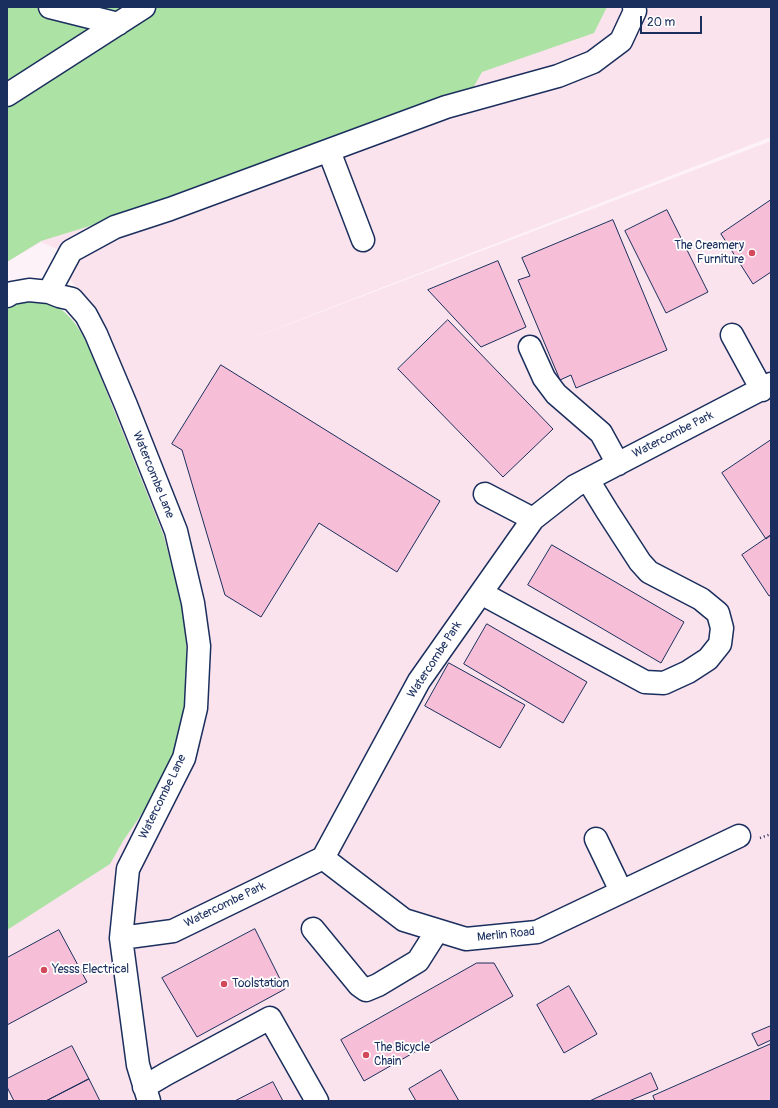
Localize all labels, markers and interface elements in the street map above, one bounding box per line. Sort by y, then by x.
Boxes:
scale bar [642,8,704,34]
text: 20 m [647,15,675,30]
place label: The Creamery Furniture [674,239,744,267]
marker: The Creamery Furniture [747,248,757,258]
street label: Watercombe Park [630,408,716,462]
street label: Watercombe Lane [129,429,177,521]
street label: Watercombe Park [405,619,465,701]
street label: Watercombe Lane [136,752,190,842]
street label: Watercombe Park [182,879,268,931]
street label: Merlin Road [476,925,536,945]
place label: Yesss Electrical [52,963,129,977]
marker: Yesss Electrical [39,965,49,975]
place label: Toolstation [232,977,289,991]
marker: Toolstation [219,979,229,989]
place label: The Bicycle Chain [374,1041,430,1069]
marker: The Bicycle Chain [361,1050,371,1060]

